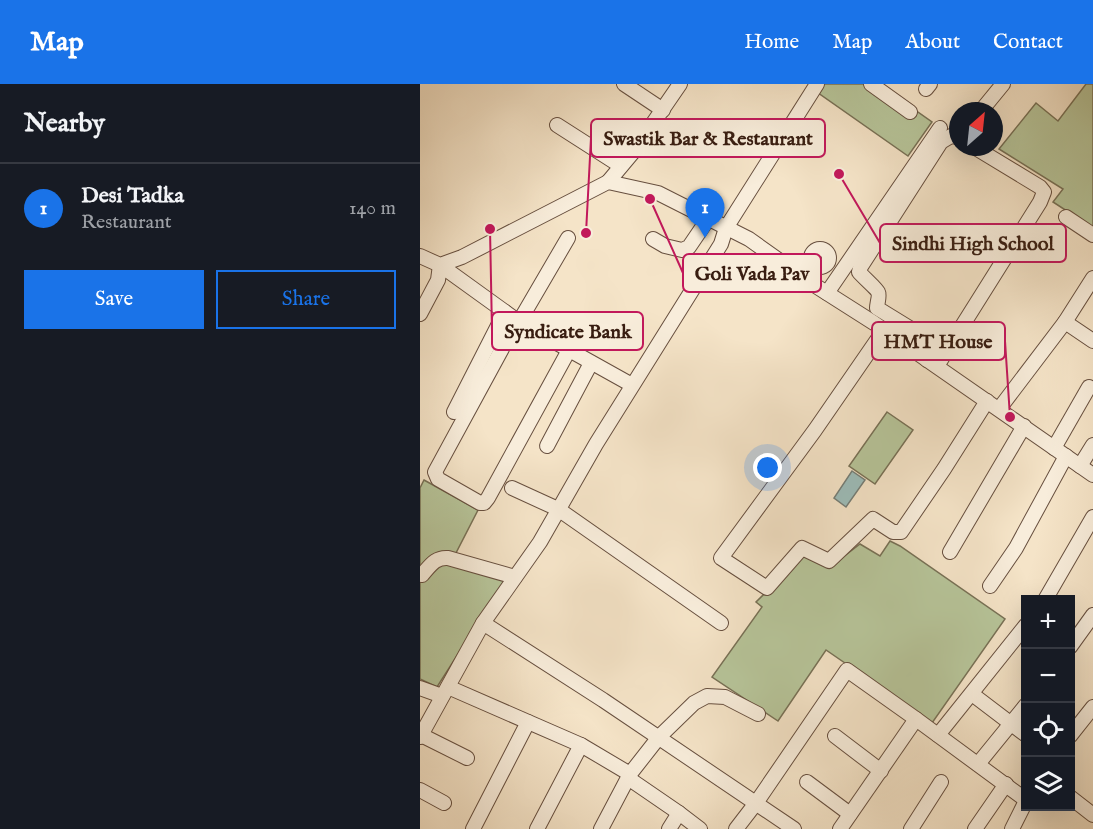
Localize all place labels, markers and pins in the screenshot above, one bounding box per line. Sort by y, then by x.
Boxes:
callout: Swastik Bar & Restaurant [591,119,825,157]
pin: 1 [686,188,724,238]
callout: Sindhi High School [880,224,1066,262]
callout: Goli Vada Pav [683,254,821,292]
callout: Syndicate Bank [492,312,643,350]
callout: HMT House [872,322,1005,360]

